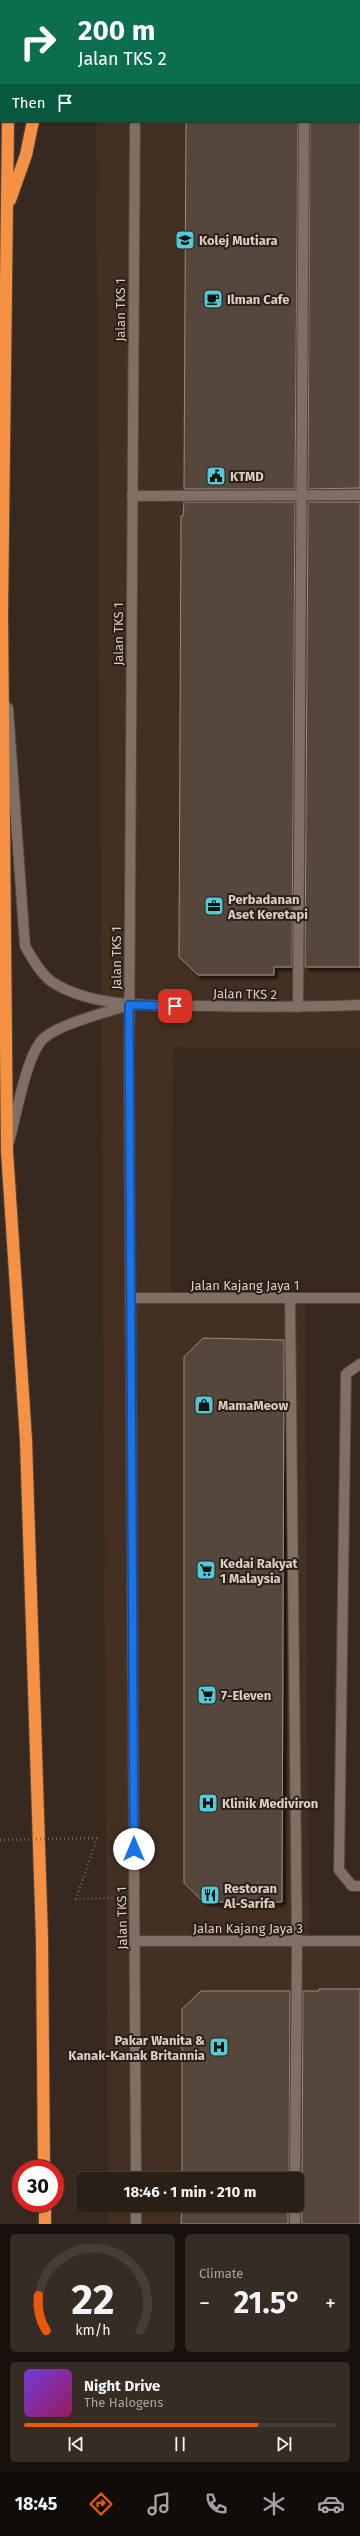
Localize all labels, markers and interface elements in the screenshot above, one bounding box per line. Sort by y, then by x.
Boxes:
text: 200 m [78,14,156,47]
icon: right [12,16,64,68]
text: Jalan TKS 2 [78,48,167,70]
icon: arrive [54,92,76,114]
text: Then [12,94,46,112]
school or university icon: Kolej Mutiara [174,229,196,251]
place label: Kolej Mutiara [199,233,278,248]
street label: Jalan TKS 1 [113,278,128,342]
cafe icon: Ilman Cafe [202,288,224,310]
place label: Ilman Cafe [227,292,290,307]
public building icon: KTMD [205,465,227,487]
place label: KTMD [230,469,264,484]
street label: Jalan TKS 1 [111,602,126,666]
place label: Perbadanan Aset Keretapi [227,892,308,922]
office icon: Perbadanan Aset Keretapi [203,895,225,917]
street label: Jalan TKS 1 [109,926,124,990]
street label: Jalan TKS 2 [213,986,277,1002]
pin [158,989,192,1023]
icon: arrive [164,995,186,1017]
street label: Jalan Kajang Jaya 1 [190,1278,300,1293]
shop icon: MamaMeow [193,1394,215,1416]
place label: MamaMeow [218,1398,288,1413]
place label: Kedai Rakyat 1 Malaysia [220,1556,299,1586]
supermarket icon: Kedai Rakyat 1 Malaysia [195,1559,217,1581]
supermarket icon: 7-Eleven [196,1684,218,1706]
place label: 7-Eleven [221,1688,271,1703]
hospital icon: Klinik Mediviron [197,1792,219,1814]
place label: Klinik Mediviron [222,1796,318,1811]
position arrow [113,1828,155,1870]
place label: Restoran Al-Sarifa [223,1881,277,1911]
restaurant icon: Restoran Al-Sarifa [199,1884,221,1906]
street label: Jalan TKS 1 [114,1886,130,1950]
street label: Jalan Kajang Jaya 3 [193,1921,303,1936]
place label: Pakar Wanita & Kanak-Kanak Britannia [68,2033,205,2063]
hospital icon: Pakar Wanita & Kanak-Kanak Britannia [208,2036,230,2058]
speed limit sign: 30 [12,2160,64,2212]
text: 18:46 · 1 min · 210 m [123,2183,257,2201]
text: Climate [199,2266,243,2281]
text: 22 [71,2275,114,2325]
text: 21.5° [234,2285,301,2321]
text: − [199,2290,210,2317]
text: + [325,2290,336,2317]
text: km/h [75,2322,110,2339]
text: Night Drive [84,2377,160,2395]
text: The Halogens [84,2395,163,2410]
icon: previous [65,2433,87,2455]
icon: pause [169,2433,191,2455]
icon: next [273,2433,295,2455]
icon: directions [87,2490,115,2518]
icon: music [145,2490,173,2518]
icon: phone [202,2490,230,2518]
icon: climate [260,2490,288,2518]
icon: car [317,2490,345,2518]
text: 18:45 [15,2493,57,2515]

